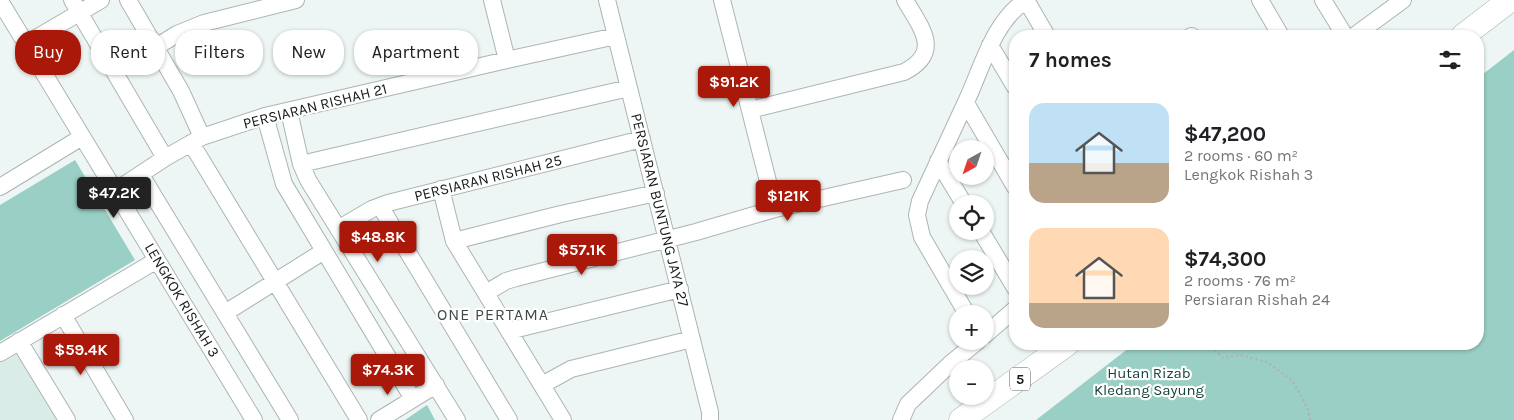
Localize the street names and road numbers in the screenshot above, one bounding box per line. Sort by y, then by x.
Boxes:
street label: PERSIARAN RISHAH 21 [241,79,389,133]
street label: PERSIARAN BUNTUNG JAYA 27 [627,111,693,309]
street label: PERSIARAN RISHAH 25 [412,151,564,205]
street label: LENGKOK RISHAH 3 [141,239,223,361]
road number: 5 [1010,368,1030,390]

